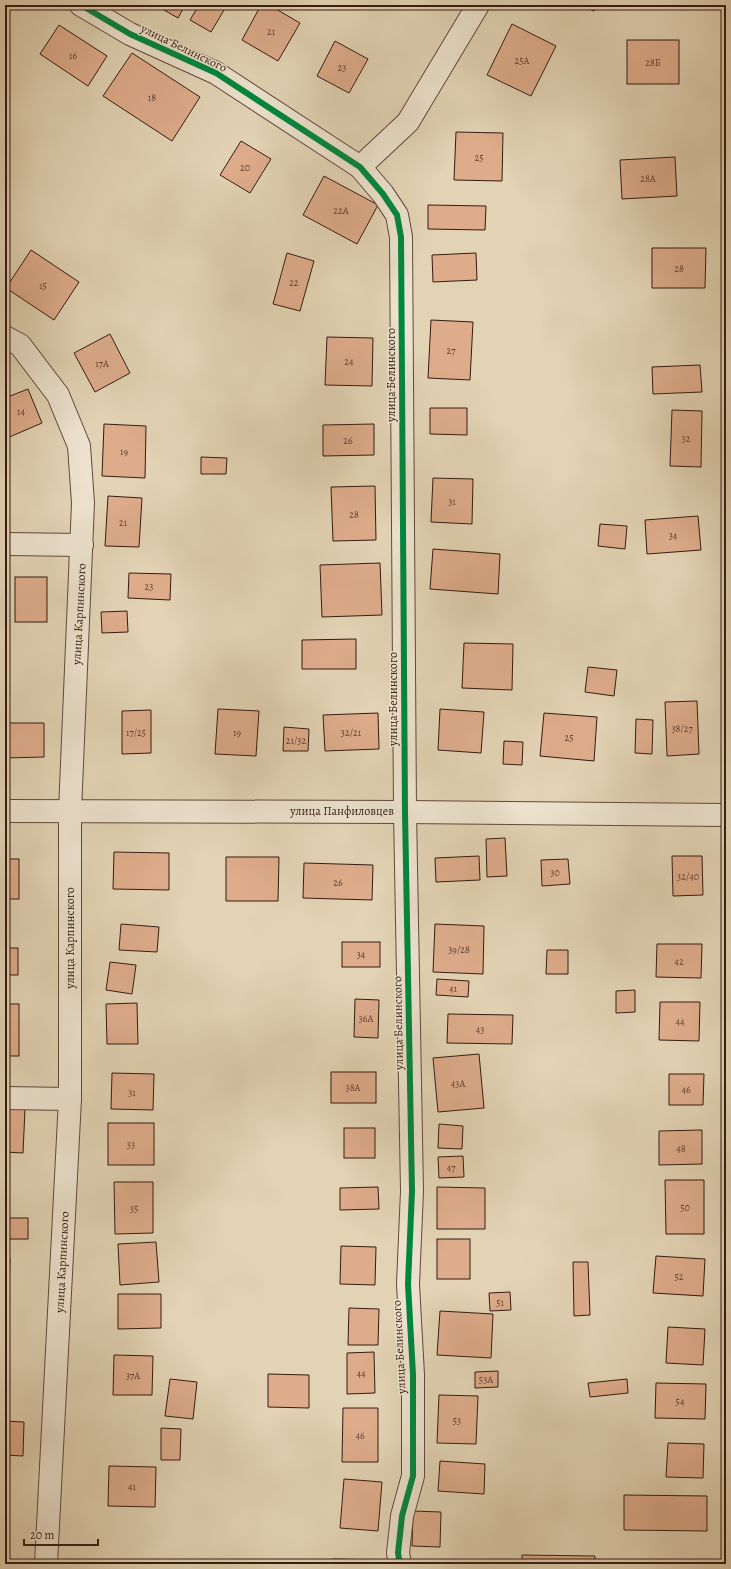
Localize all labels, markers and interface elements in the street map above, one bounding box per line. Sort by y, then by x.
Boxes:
street label: улица Белинского [137,20,230,76]
house number: 21 [267,25,276,38]
house number: 16 [69,49,77,62]
house number: 25А [515,54,530,67]
house number: 28Б [645,56,661,69]
house number: 23 [338,61,346,74]
house number: 18 [148,91,156,104]
house number: 25 [474,151,484,164]
house number: 20 [240,161,250,174]
house number: 28А [640,172,656,185]
house number: 22А [333,204,349,217]
house number: 28 [674,262,684,275]
house number: 22 [289,276,299,289]
house number: 15 [39,279,47,292]
street label: улица Белинского [383,328,399,423]
house number: 27 [447,344,456,357]
house number: 24 [344,355,354,368]
house number: 17А [95,357,109,370]
house number: 14 [17,405,25,418]
house number: 32 [682,432,691,445]
house number: 26 [343,434,353,447]
house number: 19 [120,445,128,458]
house number: 31 [448,495,456,508]
house number: 28 [349,508,359,521]
house number: 21 [119,516,128,529]
house number: 34 [669,529,678,542]
street label: улица Карпинского [68,563,90,666]
house number: 23 [145,580,153,593]
street label: улица Белинского [385,652,401,747]
house number: 38/27 [671,722,693,735]
house number: 17/25 [126,726,146,739]
house number: 19 [233,726,241,739]
house number: 32/21 [341,726,362,739]
house number: 25 [564,731,574,744]
house number: 21/32 [286,734,306,747]
street label: улица Панфиловцев [289,803,394,819]
house number: 30 [550,866,560,879]
house number: 32/40 [677,870,699,883]
house number: 26 [333,876,343,889]
street label: улица Карпинского [62,887,78,990]
house number: 39/28 [448,943,470,956]
house number: 34 [357,948,366,961]
house number: 42 [674,955,684,968]
street label: улица Белинского [389,976,407,1071]
house number: 41 [449,982,458,995]
house number: 36А [359,1012,373,1025]
house number: 44 [675,1015,685,1028]
house number: 43 [476,1023,484,1036]
house number: 43А [451,1077,465,1090]
house number: 38А [346,1081,361,1094]
house number: 46 [681,1083,691,1096]
house number: 31 [128,1086,136,1099]
house number: 33 [127,1138,135,1151]
house number: 48 [676,1142,686,1155]
house number: 47 [447,1161,456,1174]
house number: 50 [680,1201,690,1214]
house number: 35 [130,1202,138,1215]
street label: улица Карпинского [51,1211,73,1314]
house number: 52 [674,1270,684,1283]
house number: 51 [496,1296,504,1309]
street label: улица Белинского [389,1300,409,1395]
house number: 44 [356,1367,366,1380]
house number: 37А [126,1369,140,1382]
house number: 53А [479,1373,493,1386]
house number: 54 [676,1395,685,1408]
house number: 53 [453,1414,461,1427]
house number: 46 [355,1429,365,1442]
house number: 41 [128,1480,137,1493]
scale bar [24,1521,98,1547]
text: 20 m [30,1527,54,1543]

